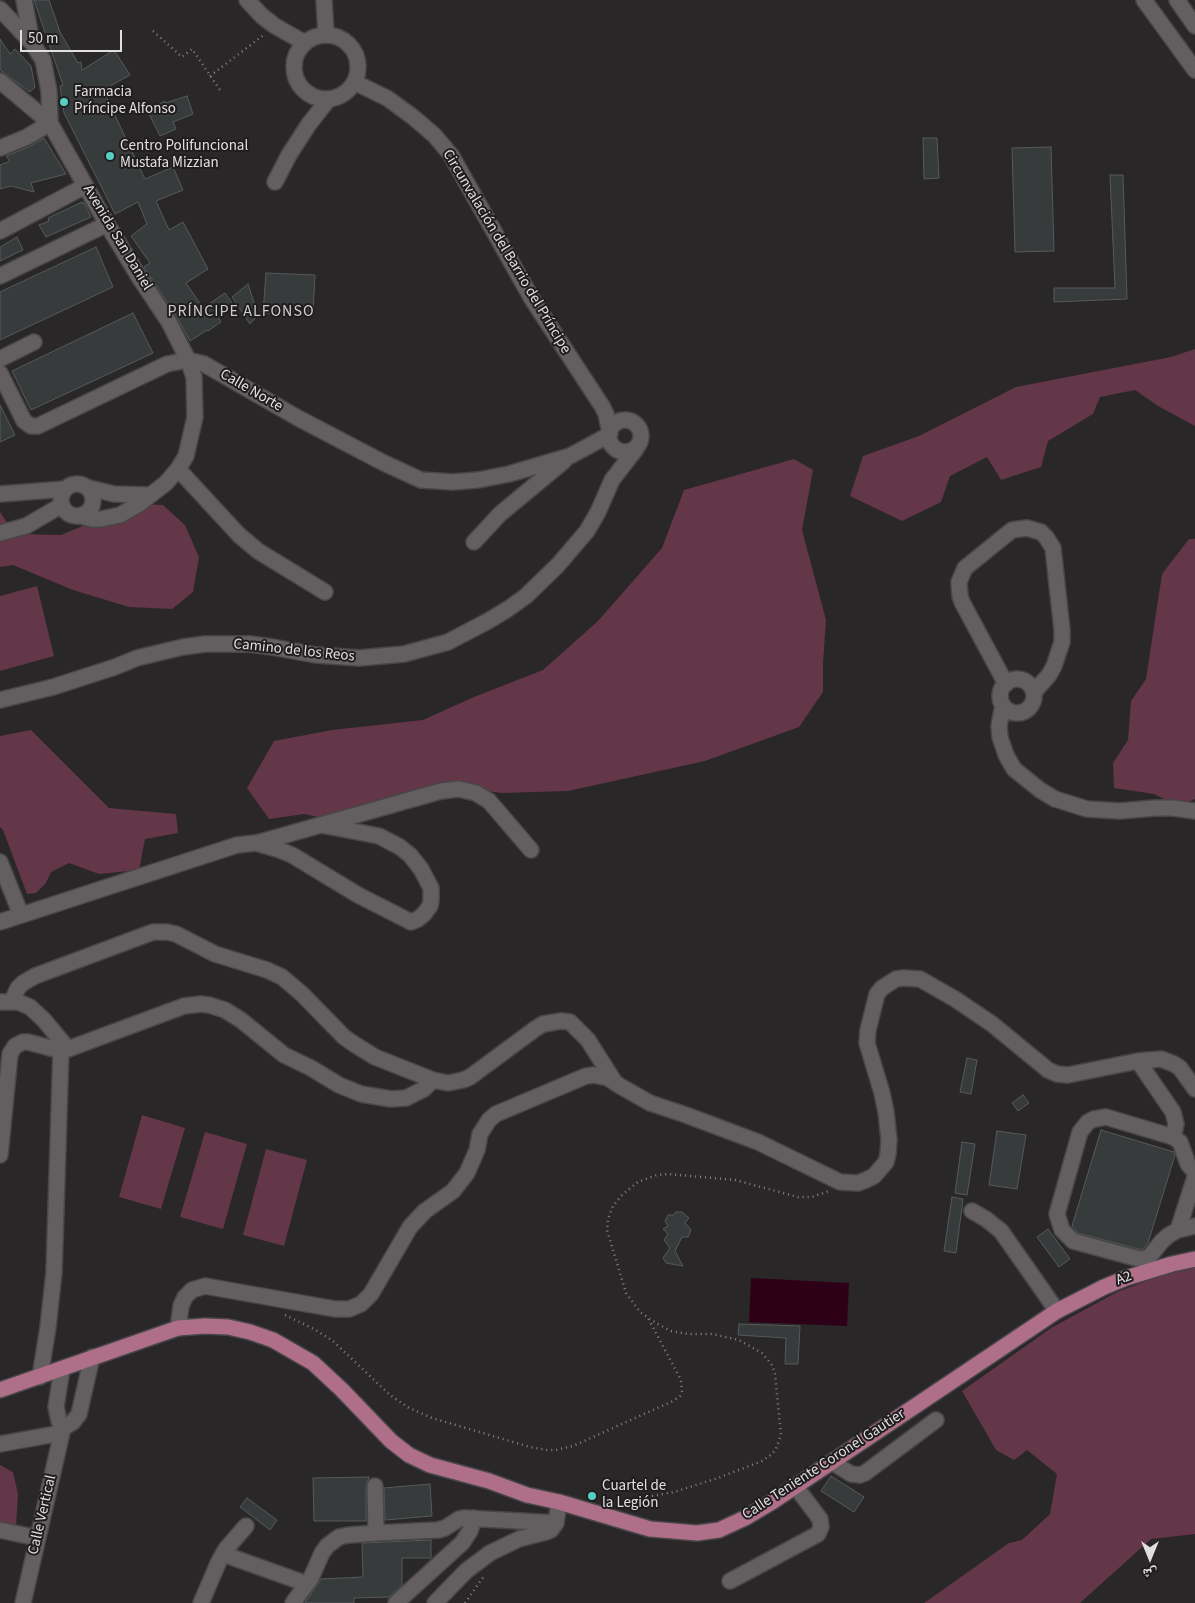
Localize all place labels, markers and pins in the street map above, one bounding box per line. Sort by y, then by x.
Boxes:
place label: Farmacia Príncipe Alfonso [74,84,176,119]
marker: Farmacia Príncipe Alfonso [58,96,70,108]
place label: Centro Polifuncional Mustafa Mizzian [120,138,248,173]
marker: Centro Polifuncional Mustafa Mizzian [104,150,116,162]
place label: Cuartel de la Legión [602,1478,666,1513]
marker: Cuartel de la Legión [586,1490,598,1502]

